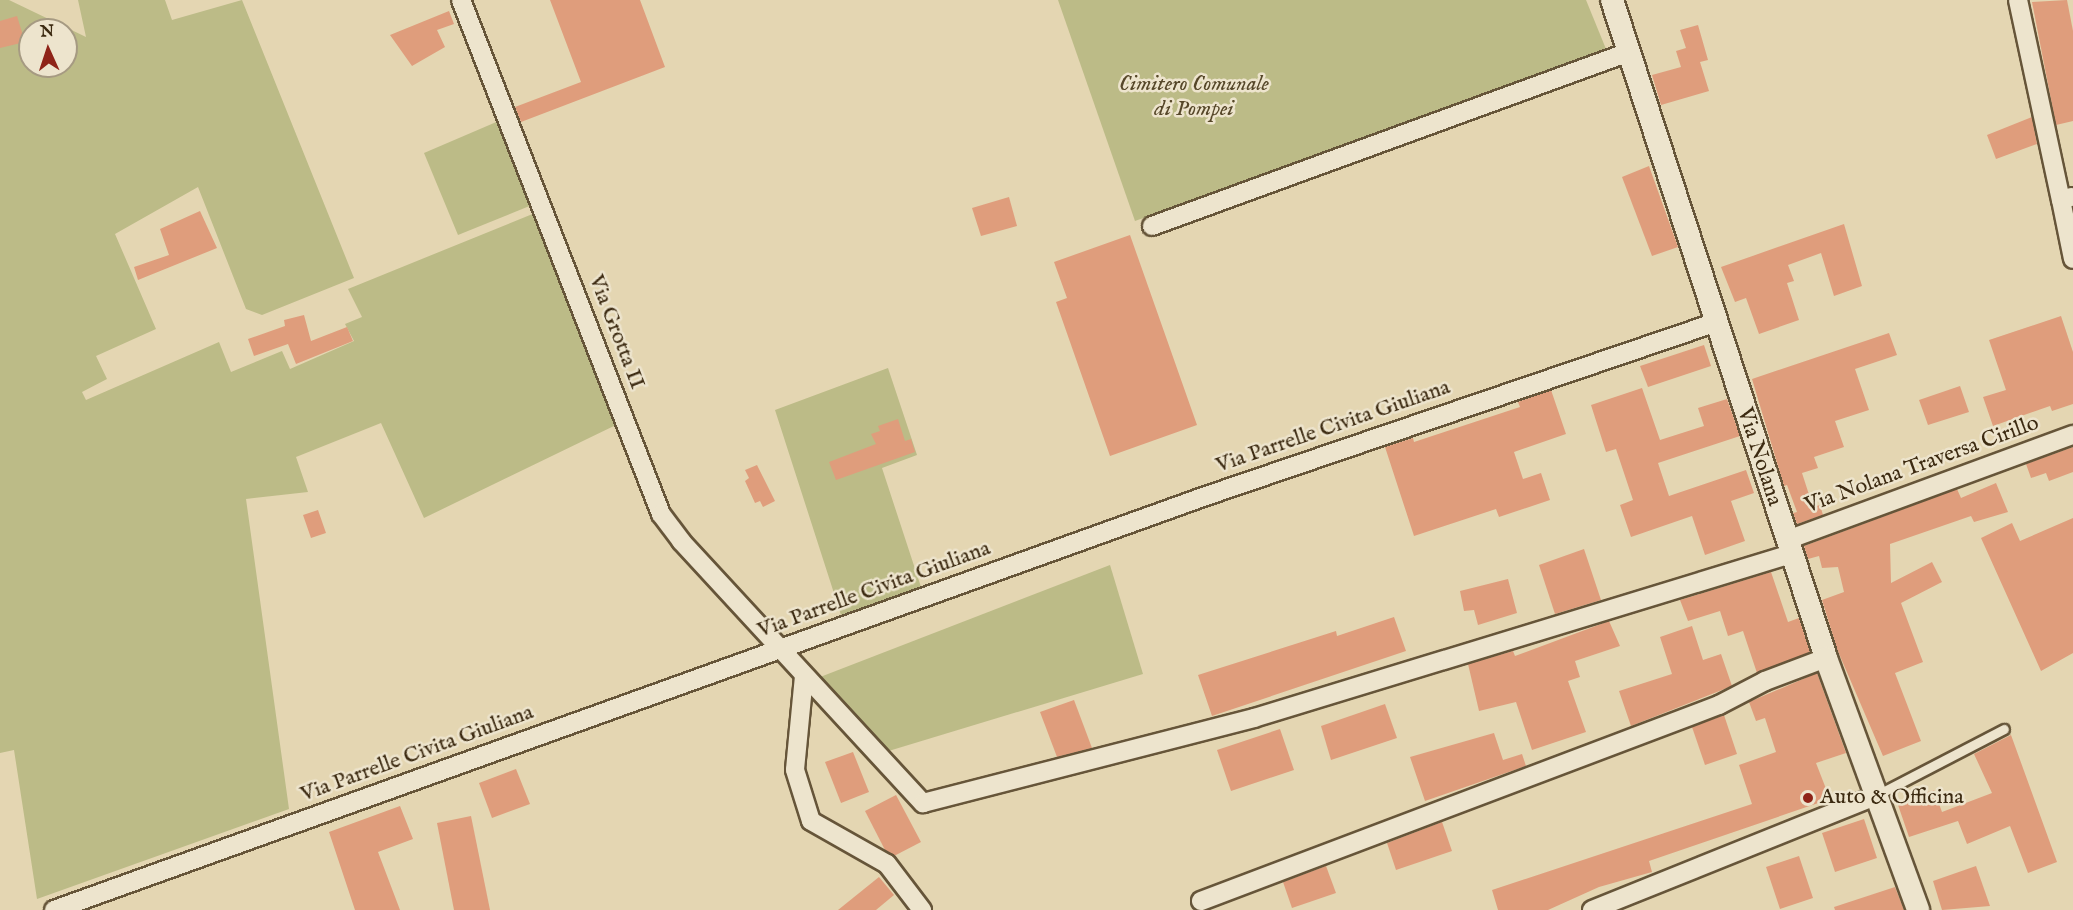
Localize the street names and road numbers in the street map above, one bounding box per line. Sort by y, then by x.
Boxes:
street label: Via Grotta II [582,271,650,393]
street label: Via Parrelle Civita Giuliana [1212,374,1454,480]
street label: Via Nolana [1731,405,1787,509]
street label: Via Nolana Traversa Cirillo [1801,410,2043,520]
street label: Via Parrelle Civita Giuliana [754,536,994,644]
street label: Via Parrelle Civita Giuliana [297,700,537,808]

